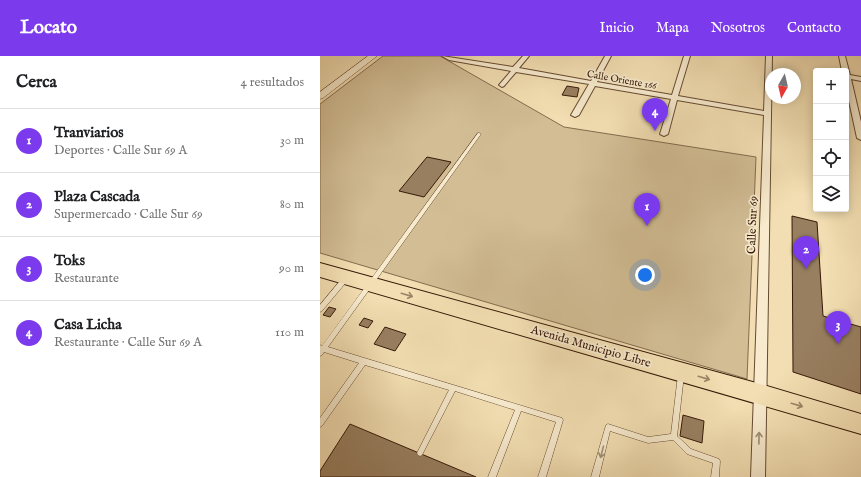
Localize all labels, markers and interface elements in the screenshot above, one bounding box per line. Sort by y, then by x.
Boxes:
text: Locato [20,16,77,40]
text: Inicio [599,19,634,37]
text: Mapa [656,19,689,37]
text: Nosotros [711,19,765,37]
text: Contacto [787,19,841,37]
street label: Calle Oriente 166 [586,68,658,93]
north arrow [765,68,801,104]
map controls [813,68,849,212]
button: + [813,68,849,104]
text: Cerca [16,72,57,93]
text: 4 resultados [241,74,304,91]
pin: 4 [642,98,668,131]
button: − [813,104,849,140]
text: Tranviarios [54,123,124,142]
text: 1 [27,132,31,149]
text: 30 m [280,132,304,149]
button: locate [813,140,849,176]
text: Deportes · Calle Sur 69 A [54,142,187,159]
button: layers [813,176,849,212]
text: Plaza Cascada [54,187,140,206]
pin: 1 [634,193,660,226]
text: 2 [26,196,32,213]
text: 80 m [280,196,304,213]
street label: Calle Sur 69 [744,196,761,254]
text: Supermercado · Calle Sur 69 [54,206,203,223]
pin: 2 [793,236,819,269]
text: Toks [54,251,85,270]
text: 3 [27,260,31,277]
text: 90 m [279,260,304,277]
your location [635,265,655,285]
text: Restaurante [54,270,119,287]
one-way arrow [401,291,414,299]
pin: 3 [825,311,851,344]
text: Casa Licha [54,315,122,334]
street label: Avenida Municipio Libre [528,322,653,372]
text: 4 [26,324,32,341]
text: 110 m [275,324,304,341]
text: Restaurante · Calle Sur 69 A [54,334,202,351]
one-way arrow [697,375,710,382]
one-way arrow [790,402,803,409]
one-way arrow [755,432,762,445]
one-way arrow [597,445,605,458]

